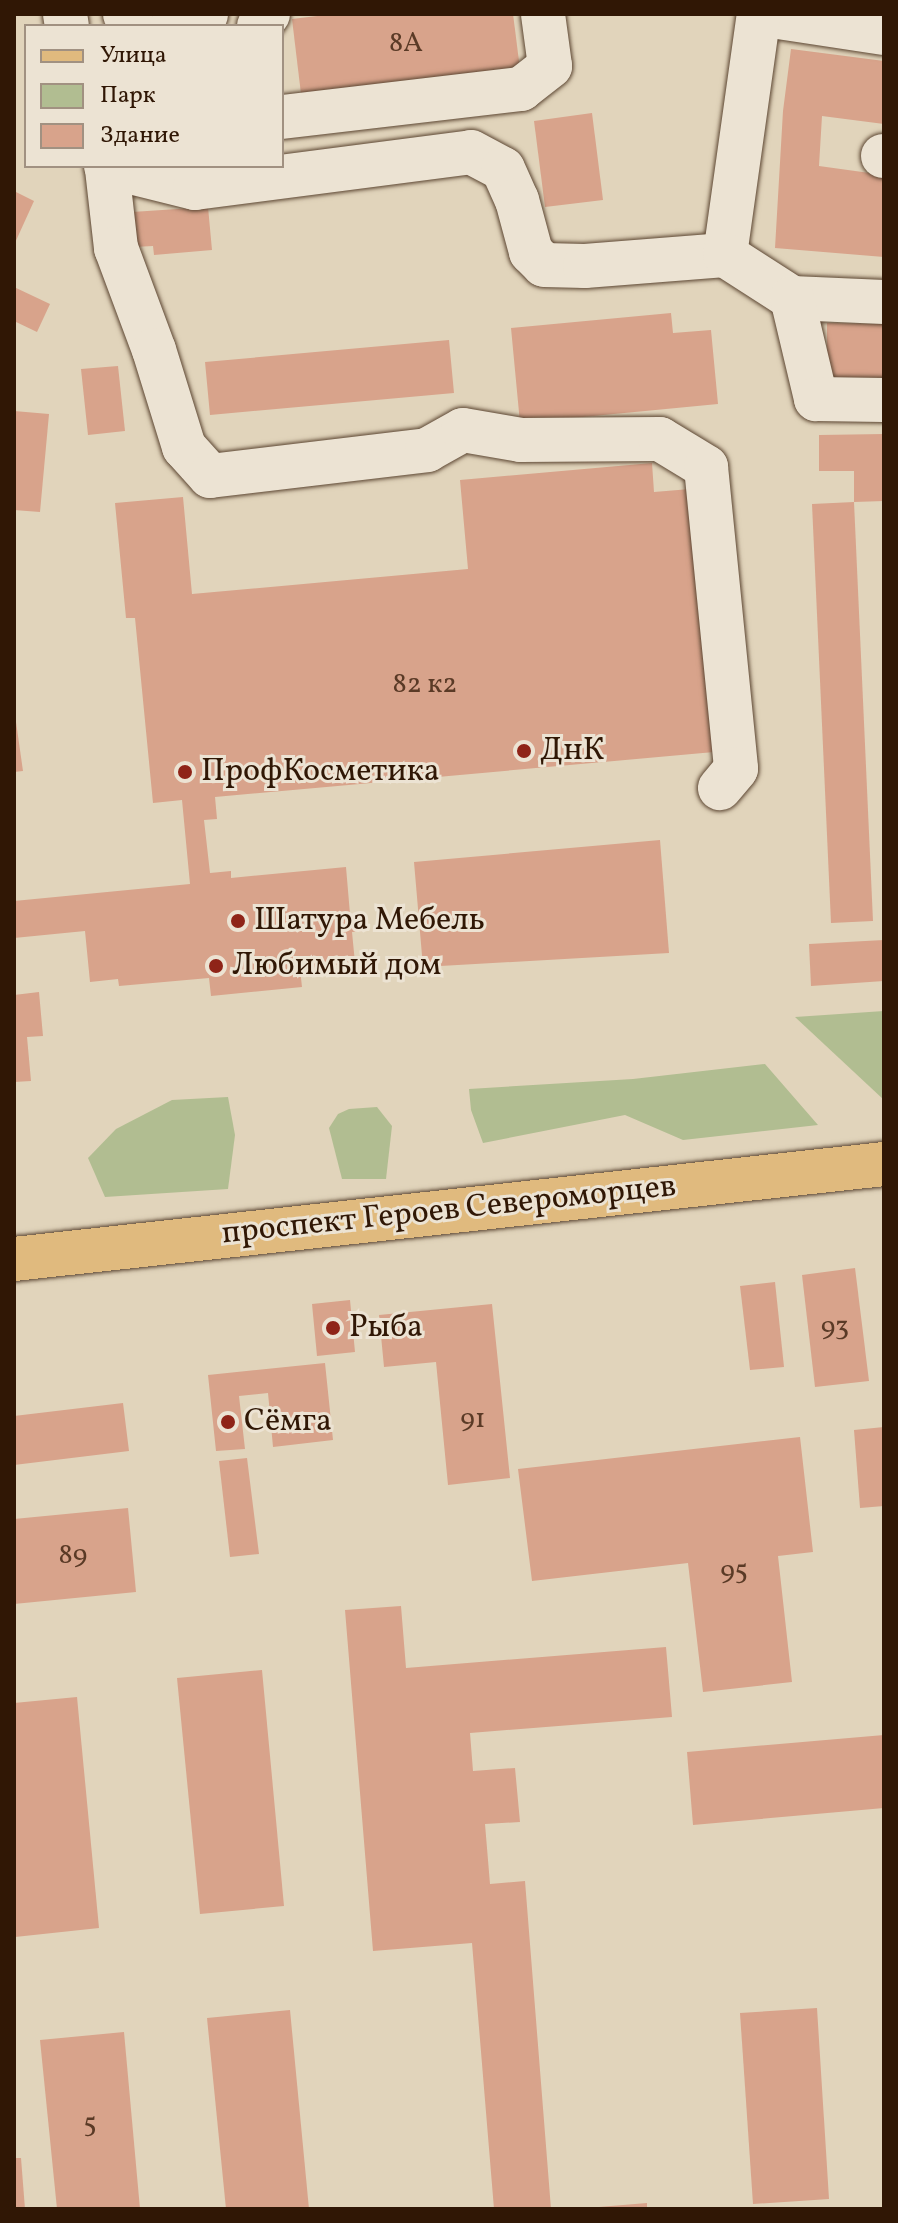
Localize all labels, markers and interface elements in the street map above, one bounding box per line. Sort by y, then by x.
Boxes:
legend [24,24,284,168]
house number: 8А [389,27,423,61]
text: Улица [100,39,167,73]
text: Парк [100,79,156,113]
text: Здание [100,119,180,153]
house number: 82 к2 [393,668,457,702]
place label: ДнК [540,732,604,770]
marker: ДнК [515,742,533,760]
place label: ПрофКосметика [201,753,440,791]
marker: ПрофКосметика [176,763,194,781]
place label: Шатура Мебель [254,902,485,940]
marker: Шатура Мебель [229,912,247,930]
place label: Любимый дом [232,947,441,985]
marker: Любимый дом [207,957,225,975]
street label: проспект Героев Североморцев [220,1168,678,1254]
place label: Рыба [349,1309,423,1347]
house number: 93 [821,1311,849,1345]
marker: Рыба [324,1319,342,1337]
place label: Сёмга [244,1403,332,1441]
house number: 91 [460,1403,486,1437]
marker: Сёмга [219,1413,237,1431]
house number: 89 [59,1539,87,1573]
house number: 95 [720,1555,748,1589]
house number: 5 [83,2108,97,2142]

